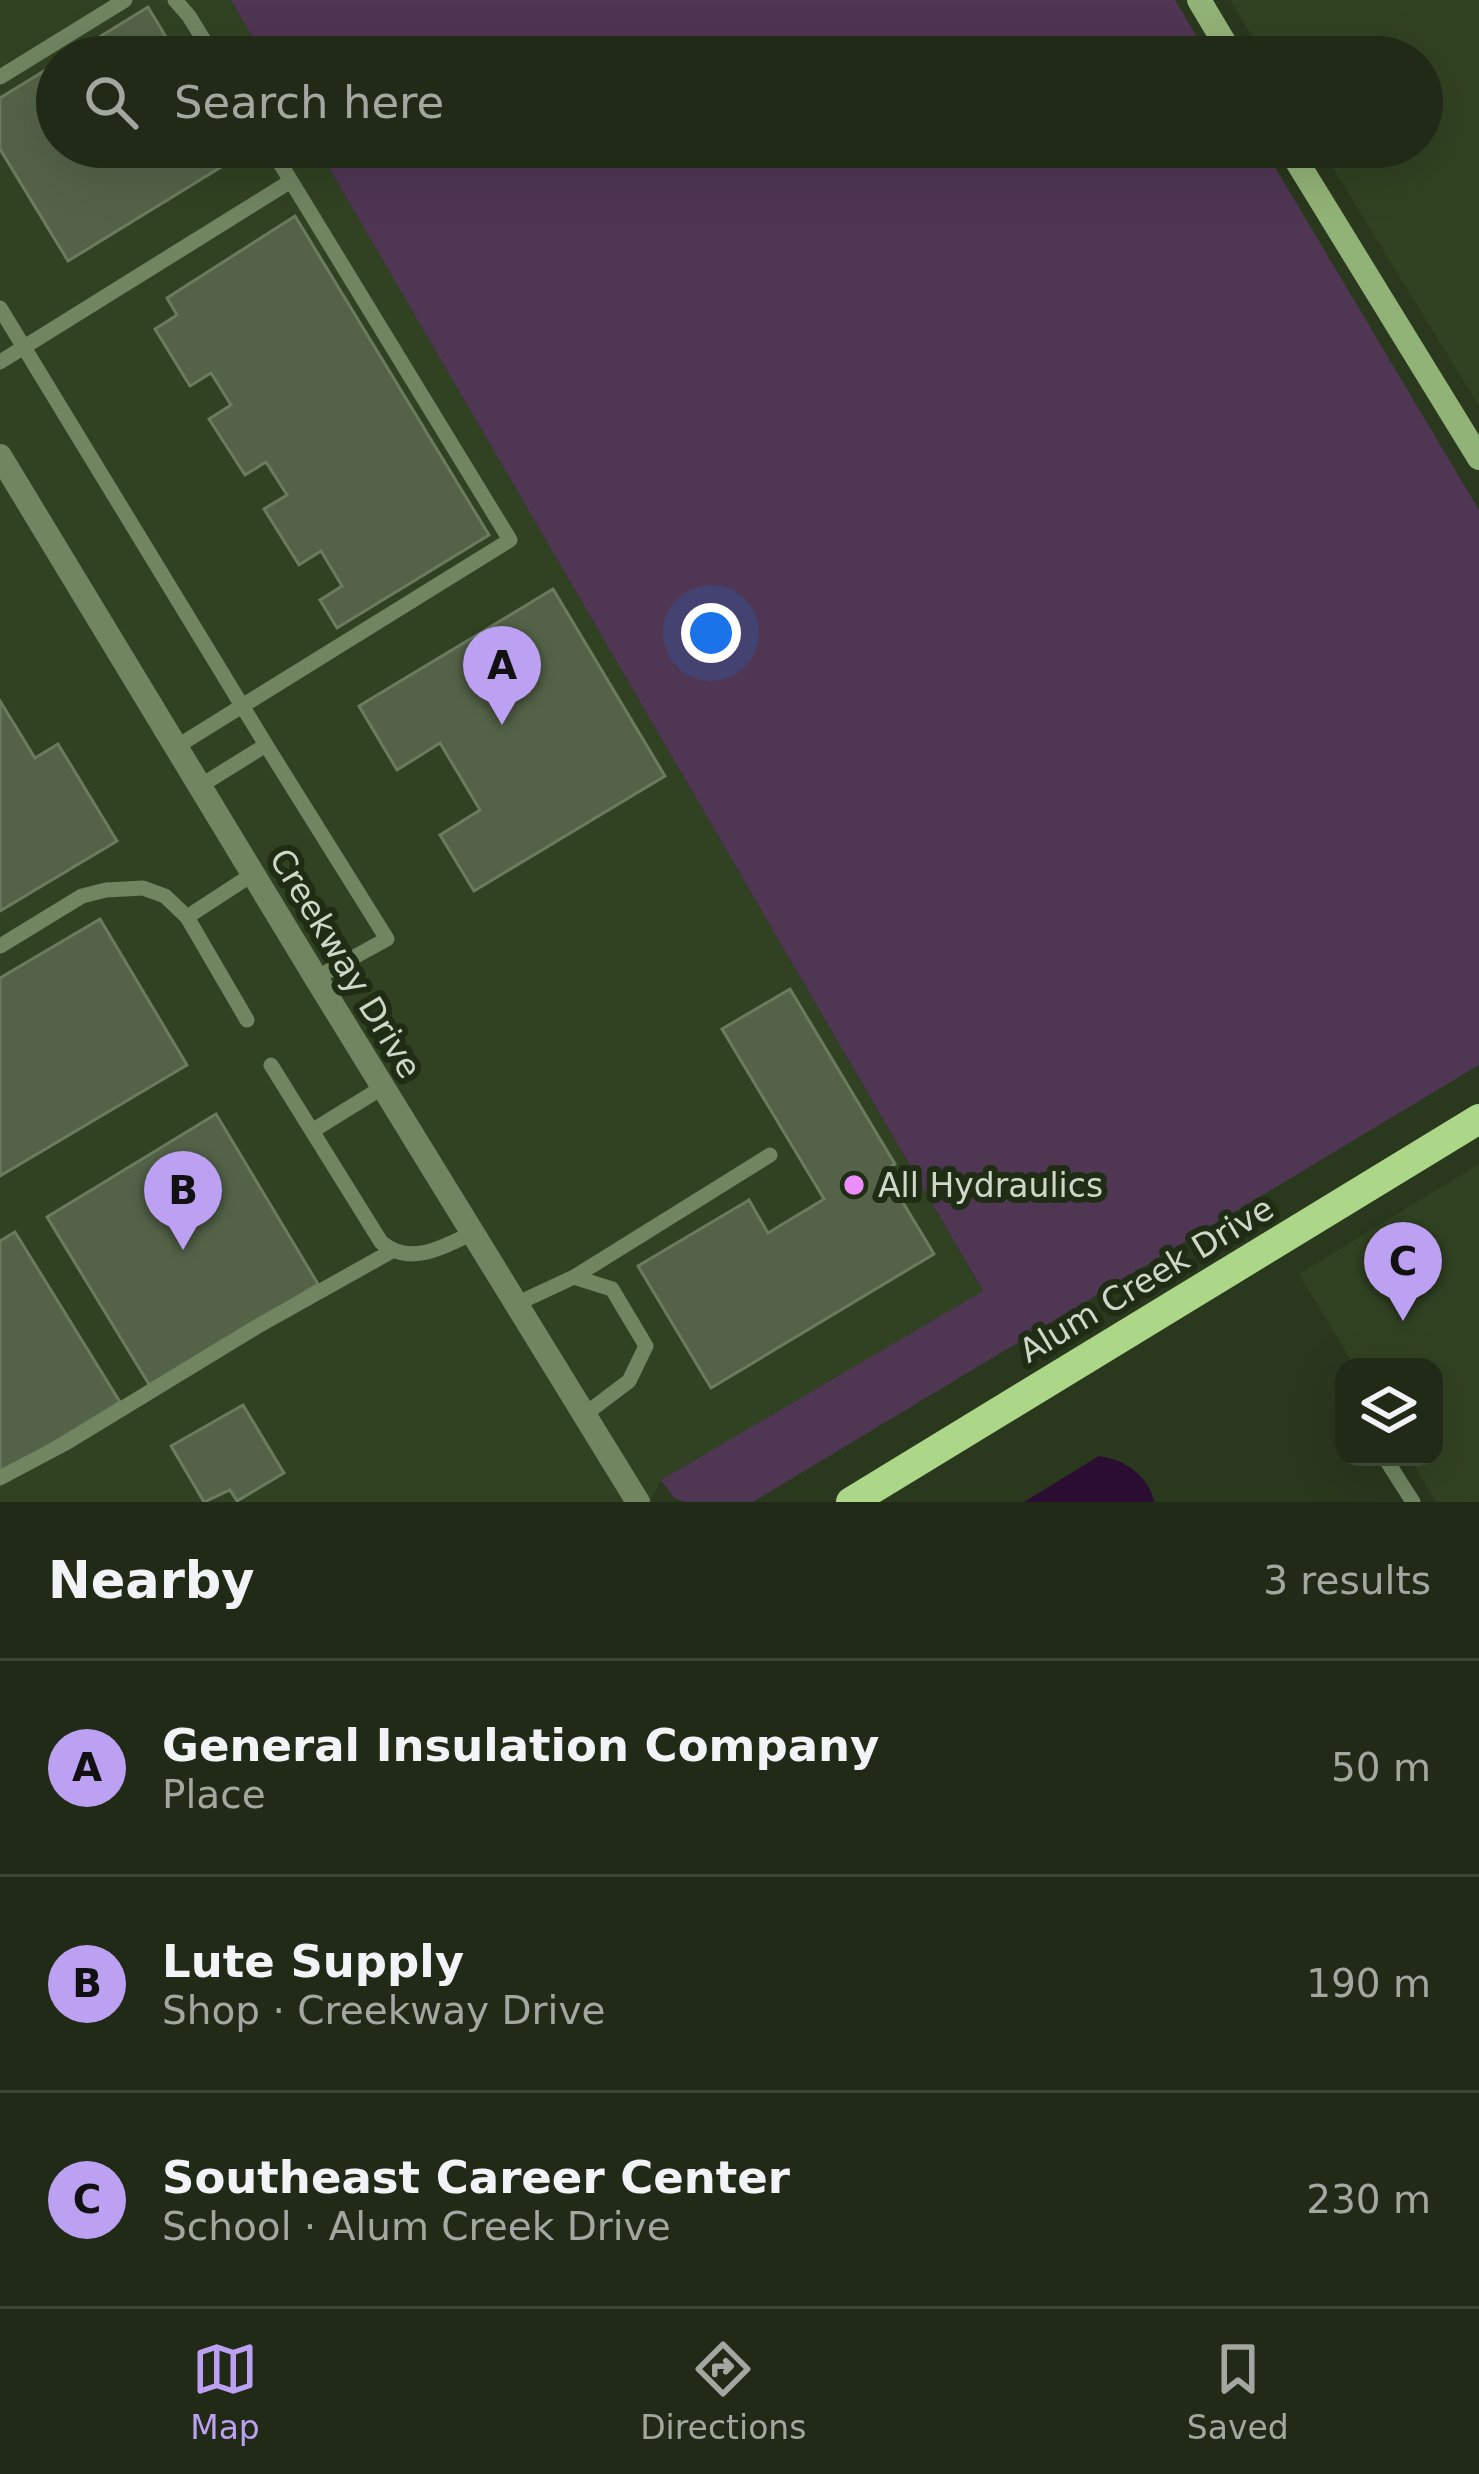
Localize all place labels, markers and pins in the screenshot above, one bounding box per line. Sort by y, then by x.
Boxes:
pin: A [463,626,541,725]
pin: B [144,1151,222,1250]
place label: All Hydraulics [878,1166,1103,1205]
marker: All Hydraulics [841,1172,867,1198]
pin: C [1364,1222,1442,1321]

